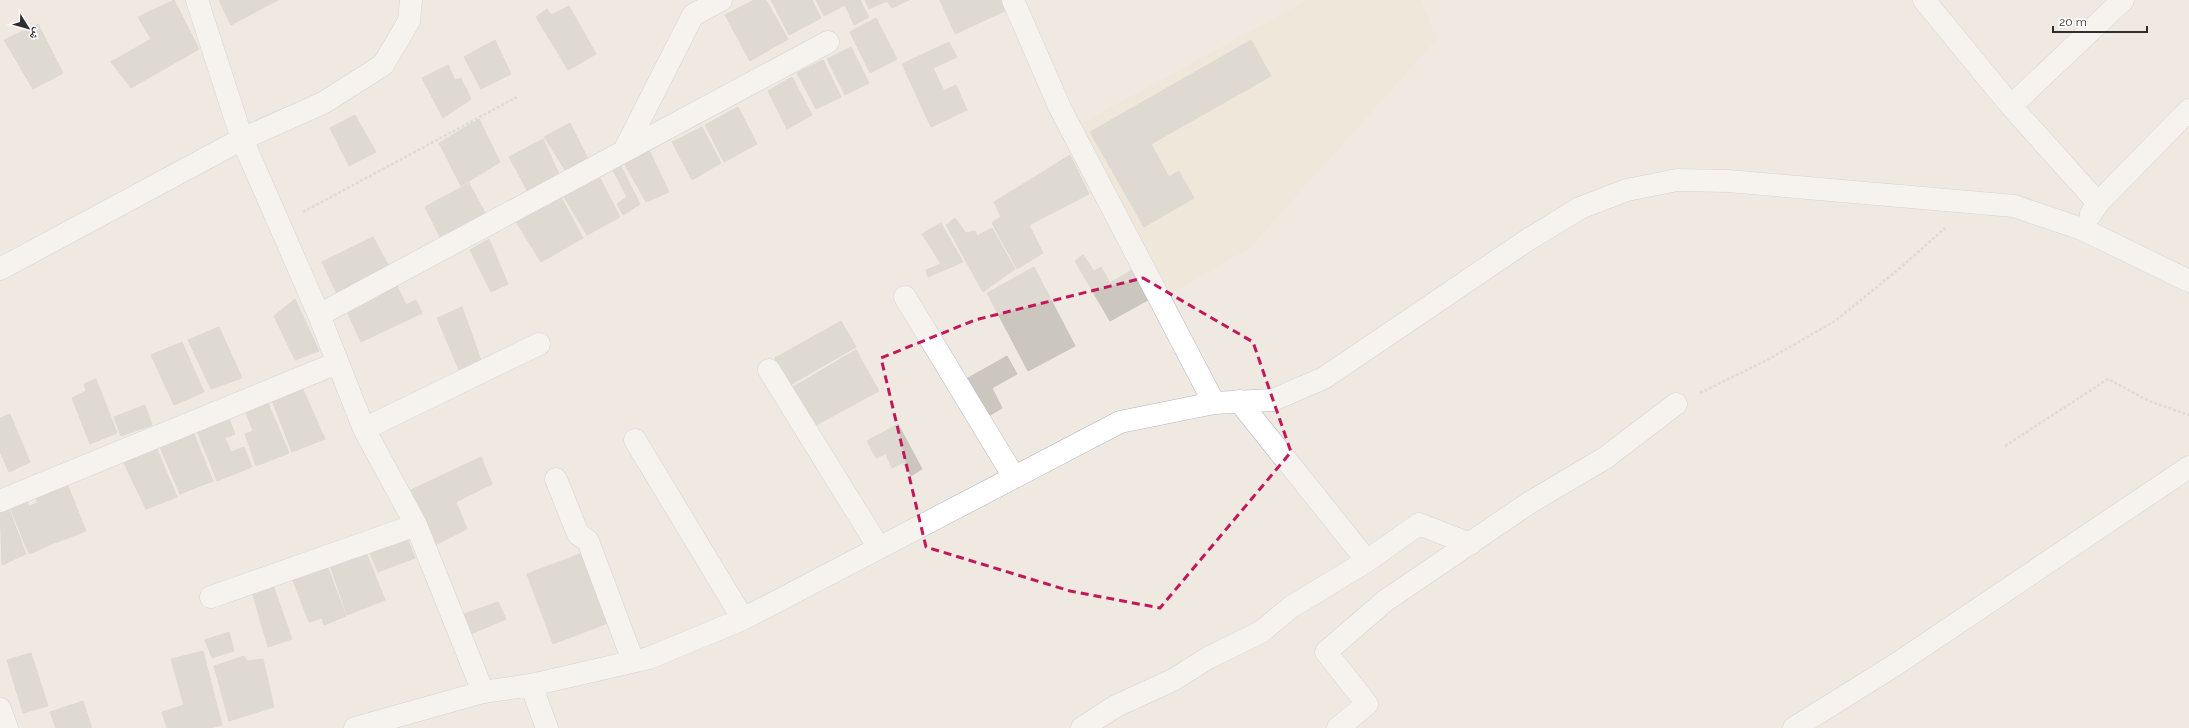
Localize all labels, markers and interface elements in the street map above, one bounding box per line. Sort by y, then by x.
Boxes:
north arrow [8,8,48,48]
scale bar [2053,8,2147,34]
text: 20 m [2059,15,2087,29]
text: ش [26,25,44,43]

